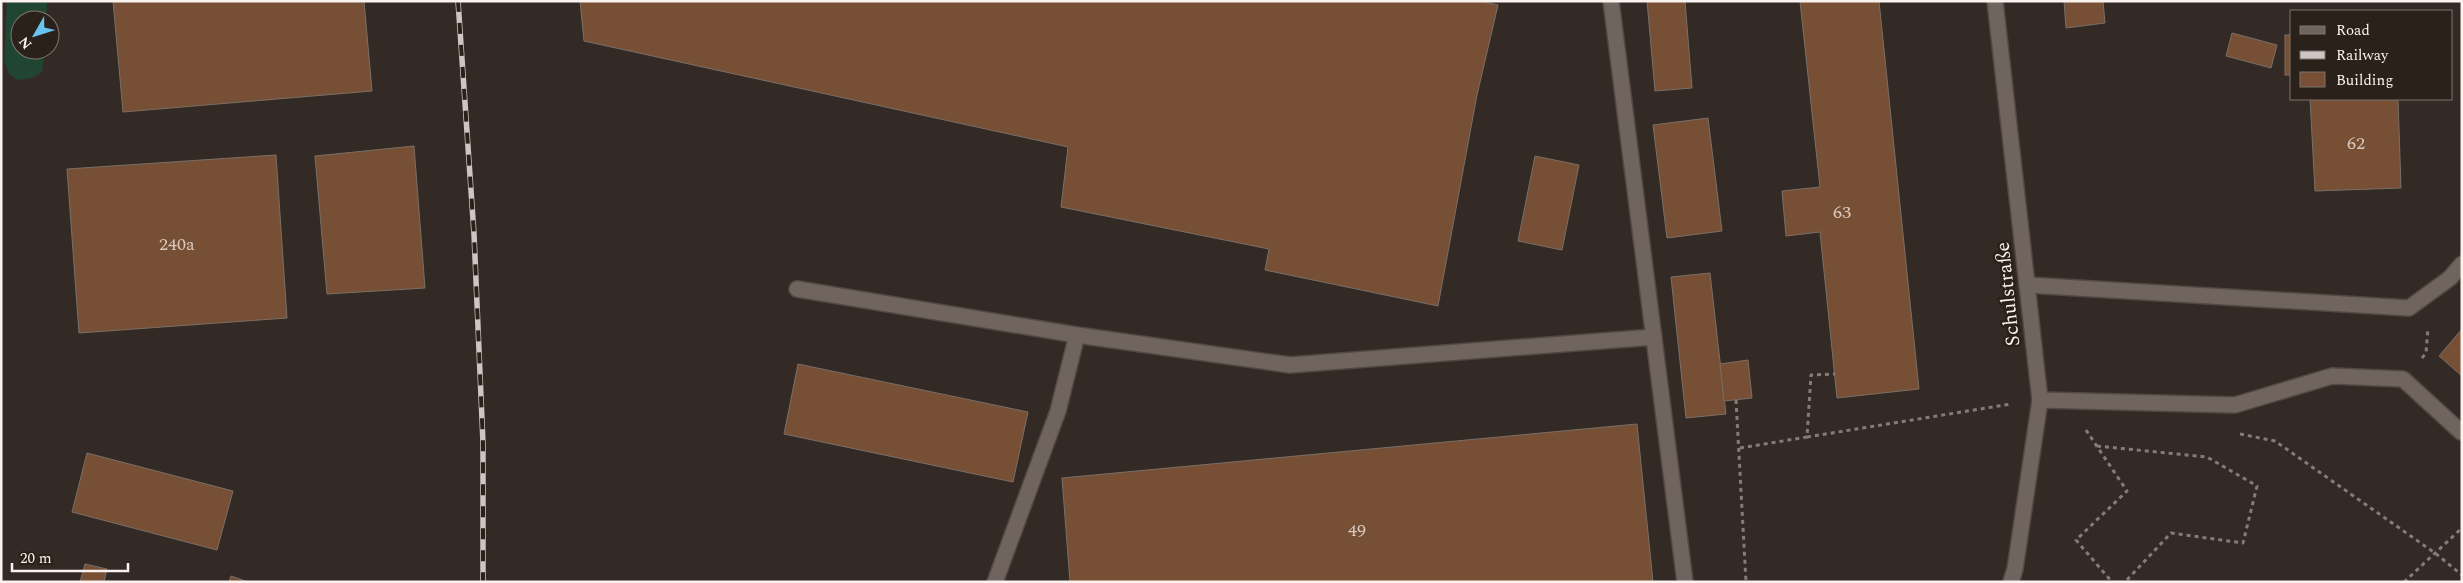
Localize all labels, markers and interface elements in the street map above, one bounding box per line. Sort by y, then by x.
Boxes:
north arrow [10,10,60,60]
legend [2290,10,2453,100]
text: Road [2336,19,2370,42]
text: N [14,32,37,54]
text: Railway [2336,44,2389,67]
text: Building [2336,69,2393,92]
house number: 62 [2347,130,2365,157]
house number: 63 [1833,199,1851,226]
house number: 240a [159,231,195,258]
street label: Schulstraße [1988,240,2028,348]
house number: 49 [1348,517,1366,544]
scale bar [12,540,129,572]
text: 20 m [20,547,52,570]

